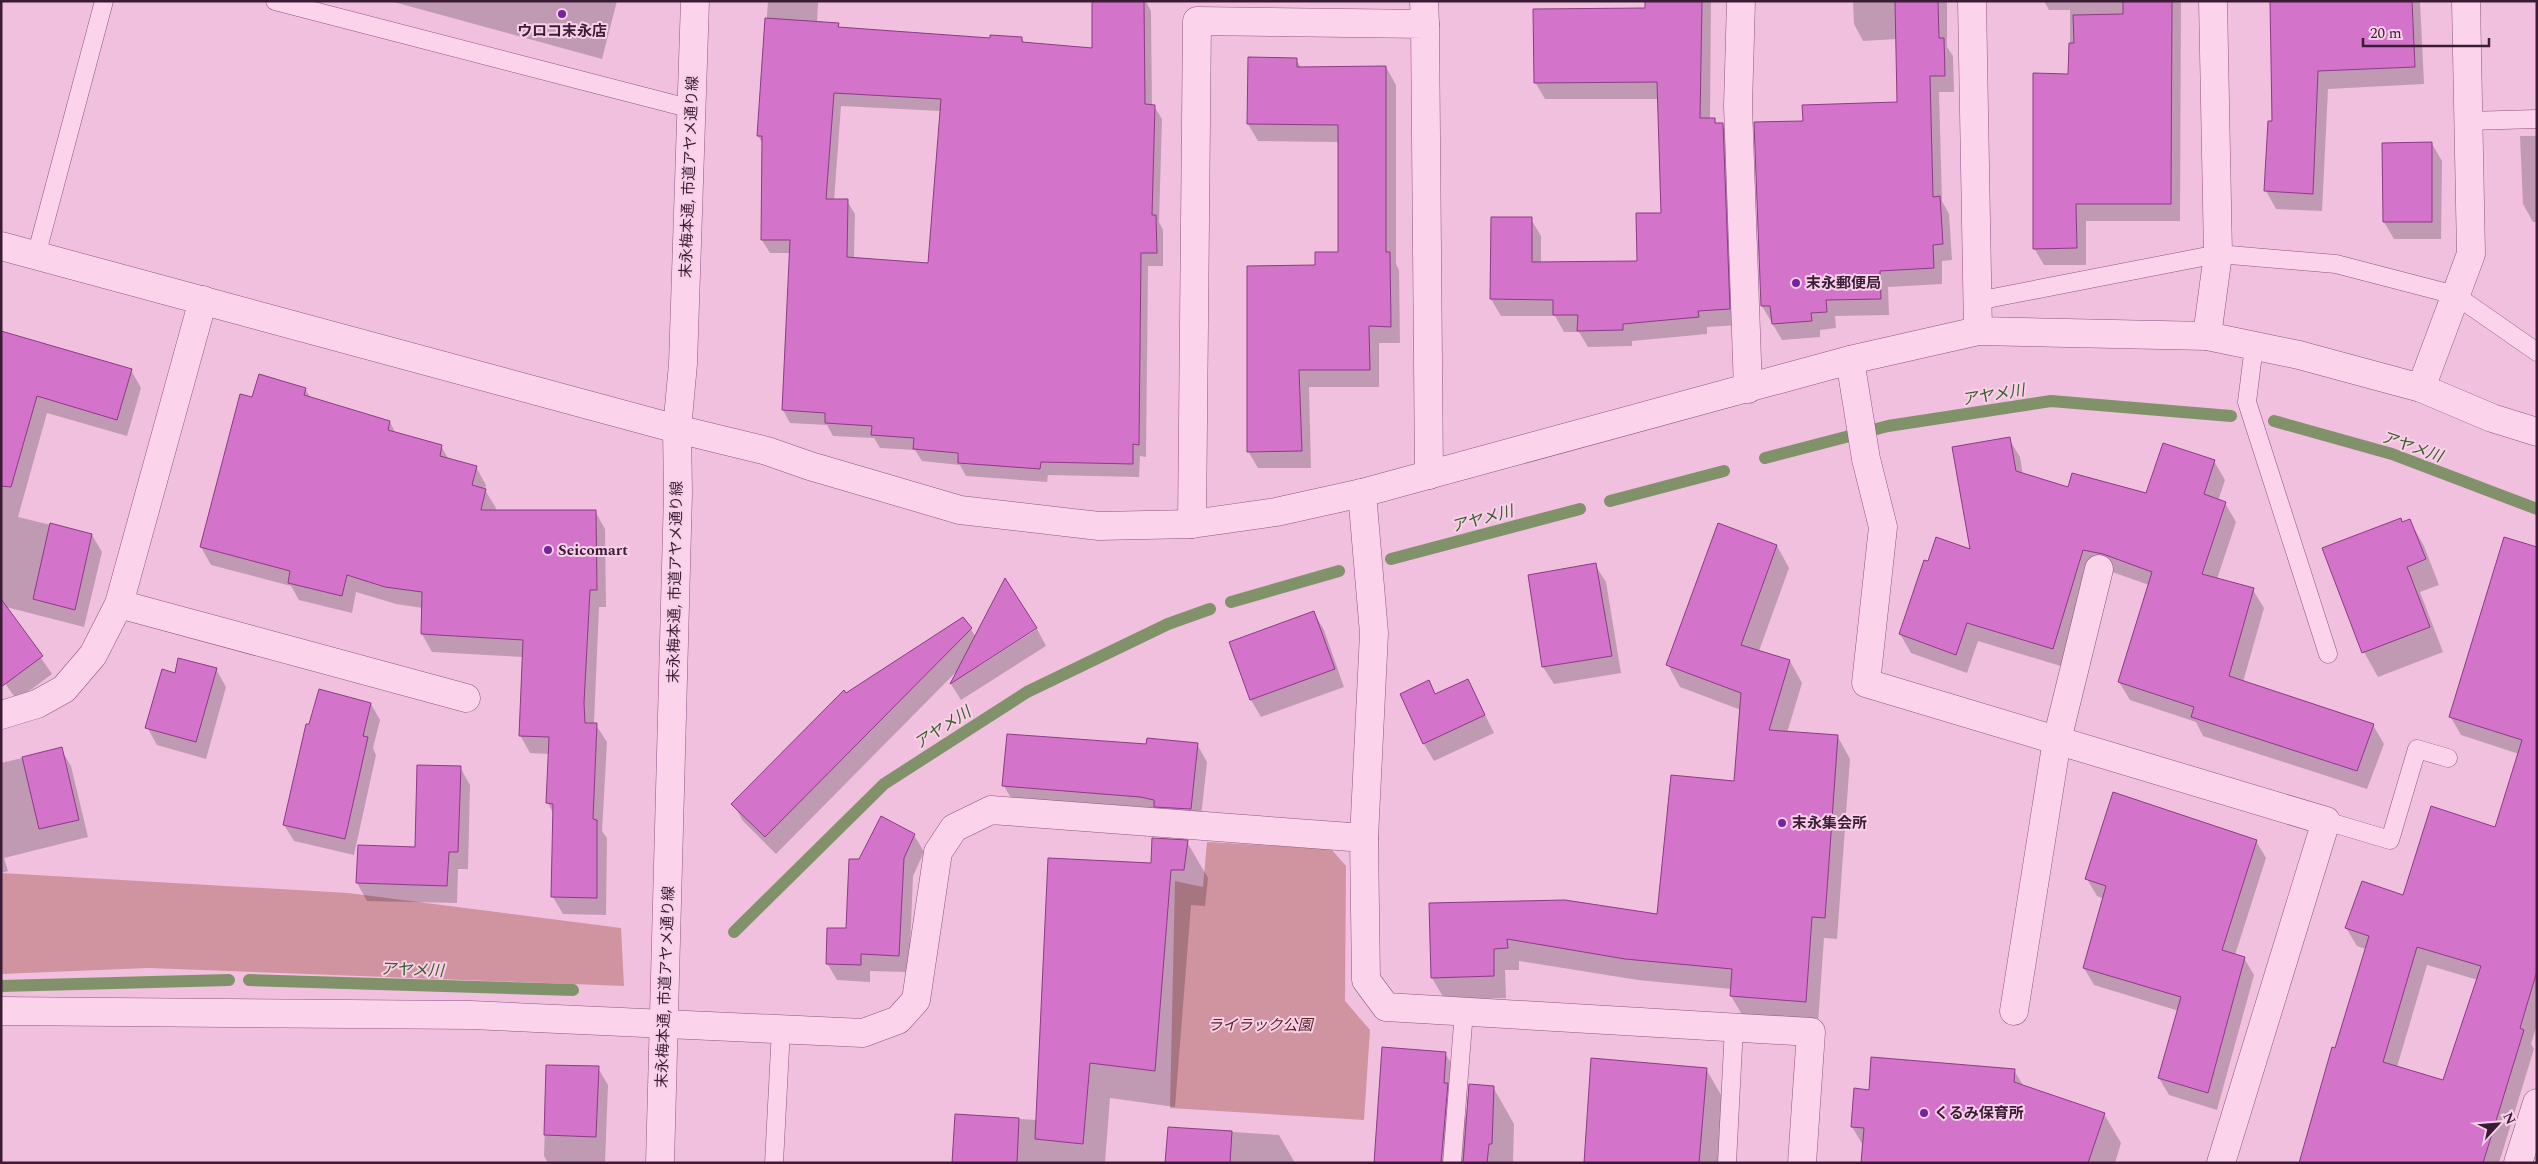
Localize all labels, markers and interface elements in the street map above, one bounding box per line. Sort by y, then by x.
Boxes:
marker: ウロコ末永店 [556,8,568,20]
scale bar [2363,15,2489,47]
place label: ウロコ末永店 [517,20,607,43]
text: 20 m [2370,22,2402,45]
street label: 末永梅本通, 市道アヤメ通り線 [674,76,705,278]
place label: 末永郵便局 [1806,272,1881,295]
marker: 末永郵便局 [1790,277,1802,289]
water label: アヤメ川 [1960,378,2028,412]
water label: アヤメ川 [2378,425,2448,469]
street label: 末永梅本通, 市道アヤメ通り線 [662,481,689,683]
water label: アヤメ川 [1448,499,1518,539]
place label: Seicomart [558,539,628,562]
marker: Seicomart [542,544,554,556]
water label: アヤメ川 [909,699,977,755]
place label: 末永集会所 [1792,812,1867,835]
marker: 末永集会所 [1776,817,1788,829]
street label: 末永梅本通, 市道アヤメ通り線 [650,886,681,1088]
water label: アヤメ川 [380,957,446,983]
park label: ライラック公園 [1207,1014,1314,1037]
north arrow [2473,1099,2523,1149]
place label: くるみ保育所 [1934,1102,2024,1125]
marker: くるみ保育所 [1918,1107,1930,1119]
text: N [2497,1109,2521,1128]

